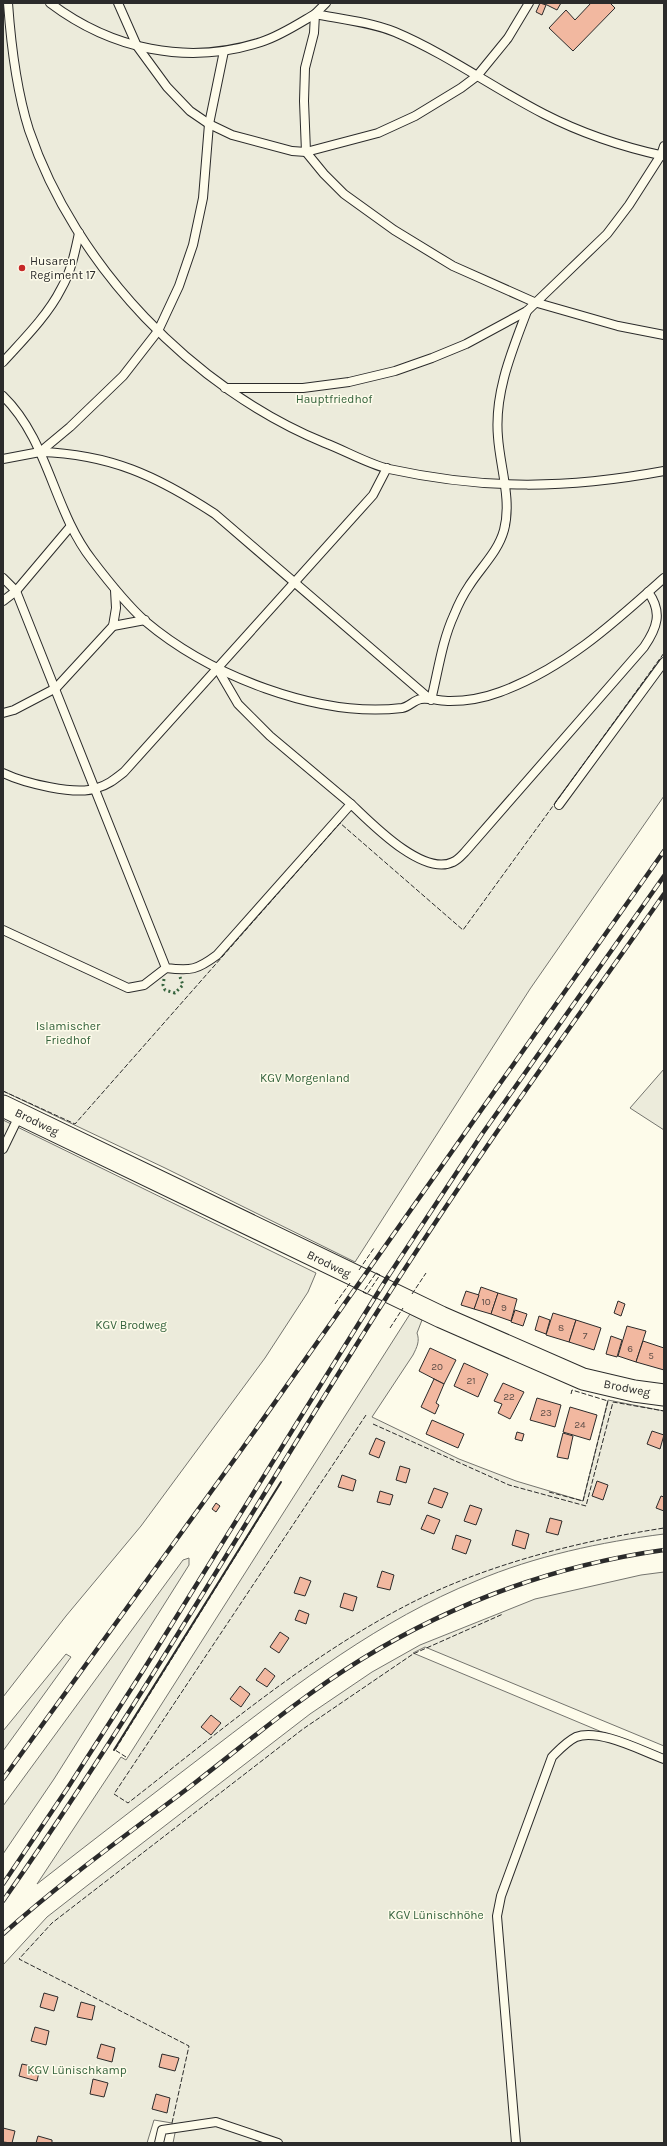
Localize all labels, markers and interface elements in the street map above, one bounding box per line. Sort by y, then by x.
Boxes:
place label: Husaren Regiment 17 [30,254,96,282]
marker: Husaren Regiment 17 [17,263,27,273]
park label: Hauptfriedhof [296,392,373,406]
park label: Islamischer Friedhof [36,1019,101,1047]
park label: KGV Morgenland [260,1071,350,1085]
street label: Brodweg [13,1105,61,1139]
street label: Brodweg [305,1247,353,1281]
house number: 10 [481,1296,491,1308]
house number: 9 [501,1302,507,1314]
park label: KGV Brodweg [95,1318,167,1332]
house number: 8 [558,1322,564,1334]
house number: 7 [583,1330,588,1342]
house number: 6 [627,1343,633,1355]
house number: 5 [648,1350,654,1362]
house number: 20 [431,1361,443,1373]
house number: 21 [466,1375,476,1387]
street label: Brodweg [603,1377,652,1399]
house number: 22 [503,1391,515,1403]
house number: 23 [540,1407,552,1419]
house number: 24 [574,1419,586,1431]
park label: KGV Lünischhöhe [388,1908,484,1922]
park label: KGV Lünischkamp [27,2063,127,2077]

